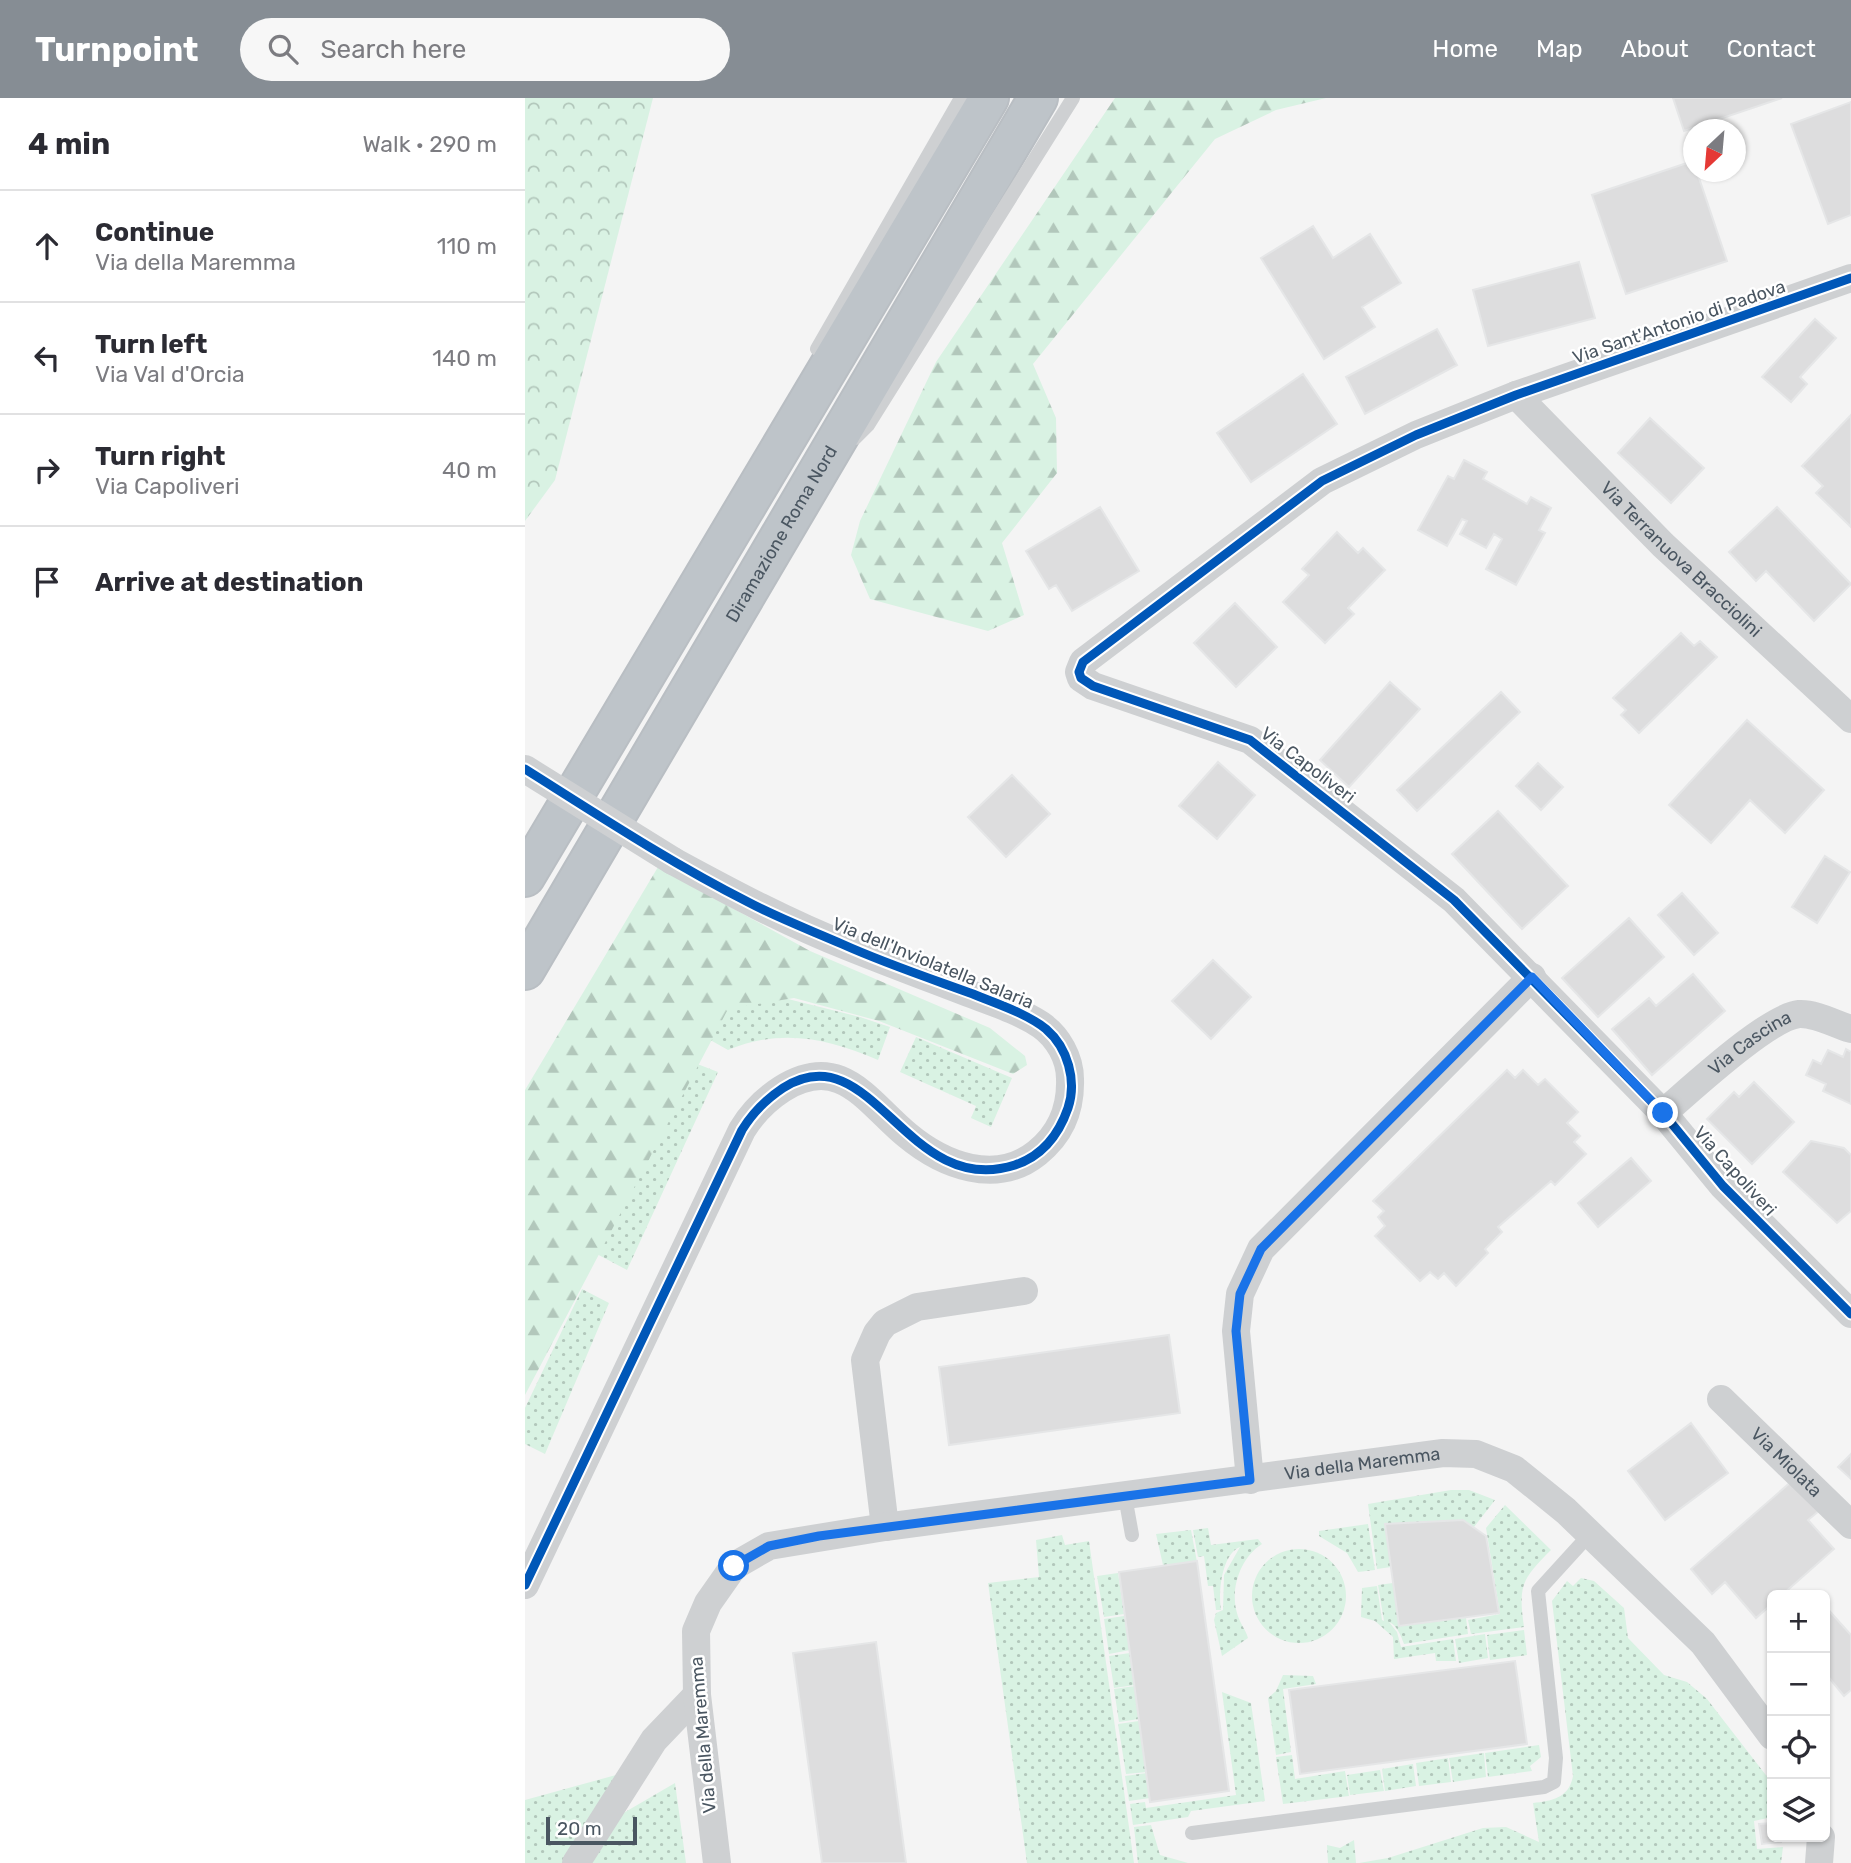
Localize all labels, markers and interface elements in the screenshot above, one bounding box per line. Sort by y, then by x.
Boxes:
search box [240,18,730,81]
text: Turnpoint [35,30,198,69]
icon: search [264,30,302,68]
text: Search here [320,34,466,65]
text: Home [1432,35,1498,63]
text: Map [1536,35,1583,63]
text: About [1621,35,1689,63]
text: Contact [1727,35,1816,63]
north arrow [1683,119,1746,182]
text: 4 min [28,126,110,162]
text: Walk · 290 m [362,130,497,158]
text: Continue [95,217,214,248]
icon: ahead [28,227,66,265]
text: 110 m [437,232,497,260]
text: Via della Maremma [95,248,296,276]
street label: Via Sant'Antonio di Padova [1570,275,1788,369]
text: Turn left [95,329,207,360]
icon: left [28,339,66,377]
text: 140 m [432,344,497,372]
text: Via Val d'Orcia [95,360,245,388]
text: Turn right [95,441,225,472]
street label: Diramazione Roma Nord [721,442,842,626]
icon: right [28,451,66,489]
text: 40 m [442,456,497,484]
text: Via Capoliveri [95,472,239,500]
street label: Via Terranuova Bracciolini [1596,477,1766,642]
icon: arrive [28,563,66,601]
text: Arrive at destination [95,567,363,598]
street label: Via Capoliveri [1256,722,1360,808]
street label: Via dell'Inviolatella Salaria [829,913,1037,1013]
street label: Via Cascina [1704,1006,1795,1080]
route end [1647,1097,1678,1128]
street label: Via Capoliveri [1689,1122,1781,1220]
street label: Via Miolata [1746,1423,1827,1502]
street label: Via della Maremma [1283,1442,1442,1485]
route start [718,1550,749,1581]
map controls [1767,1590,1830,1842]
button: + [1767,1590,1830,1653]
button: − [1767,1653,1830,1716]
street label: Via della Maremma [685,1656,721,1814]
button: locate [1767,1716,1830,1779]
button: layers [1767,1779,1830,1842]
scale bar [546,1814,637,1846]
text: 20 m [557,1817,602,1840]

